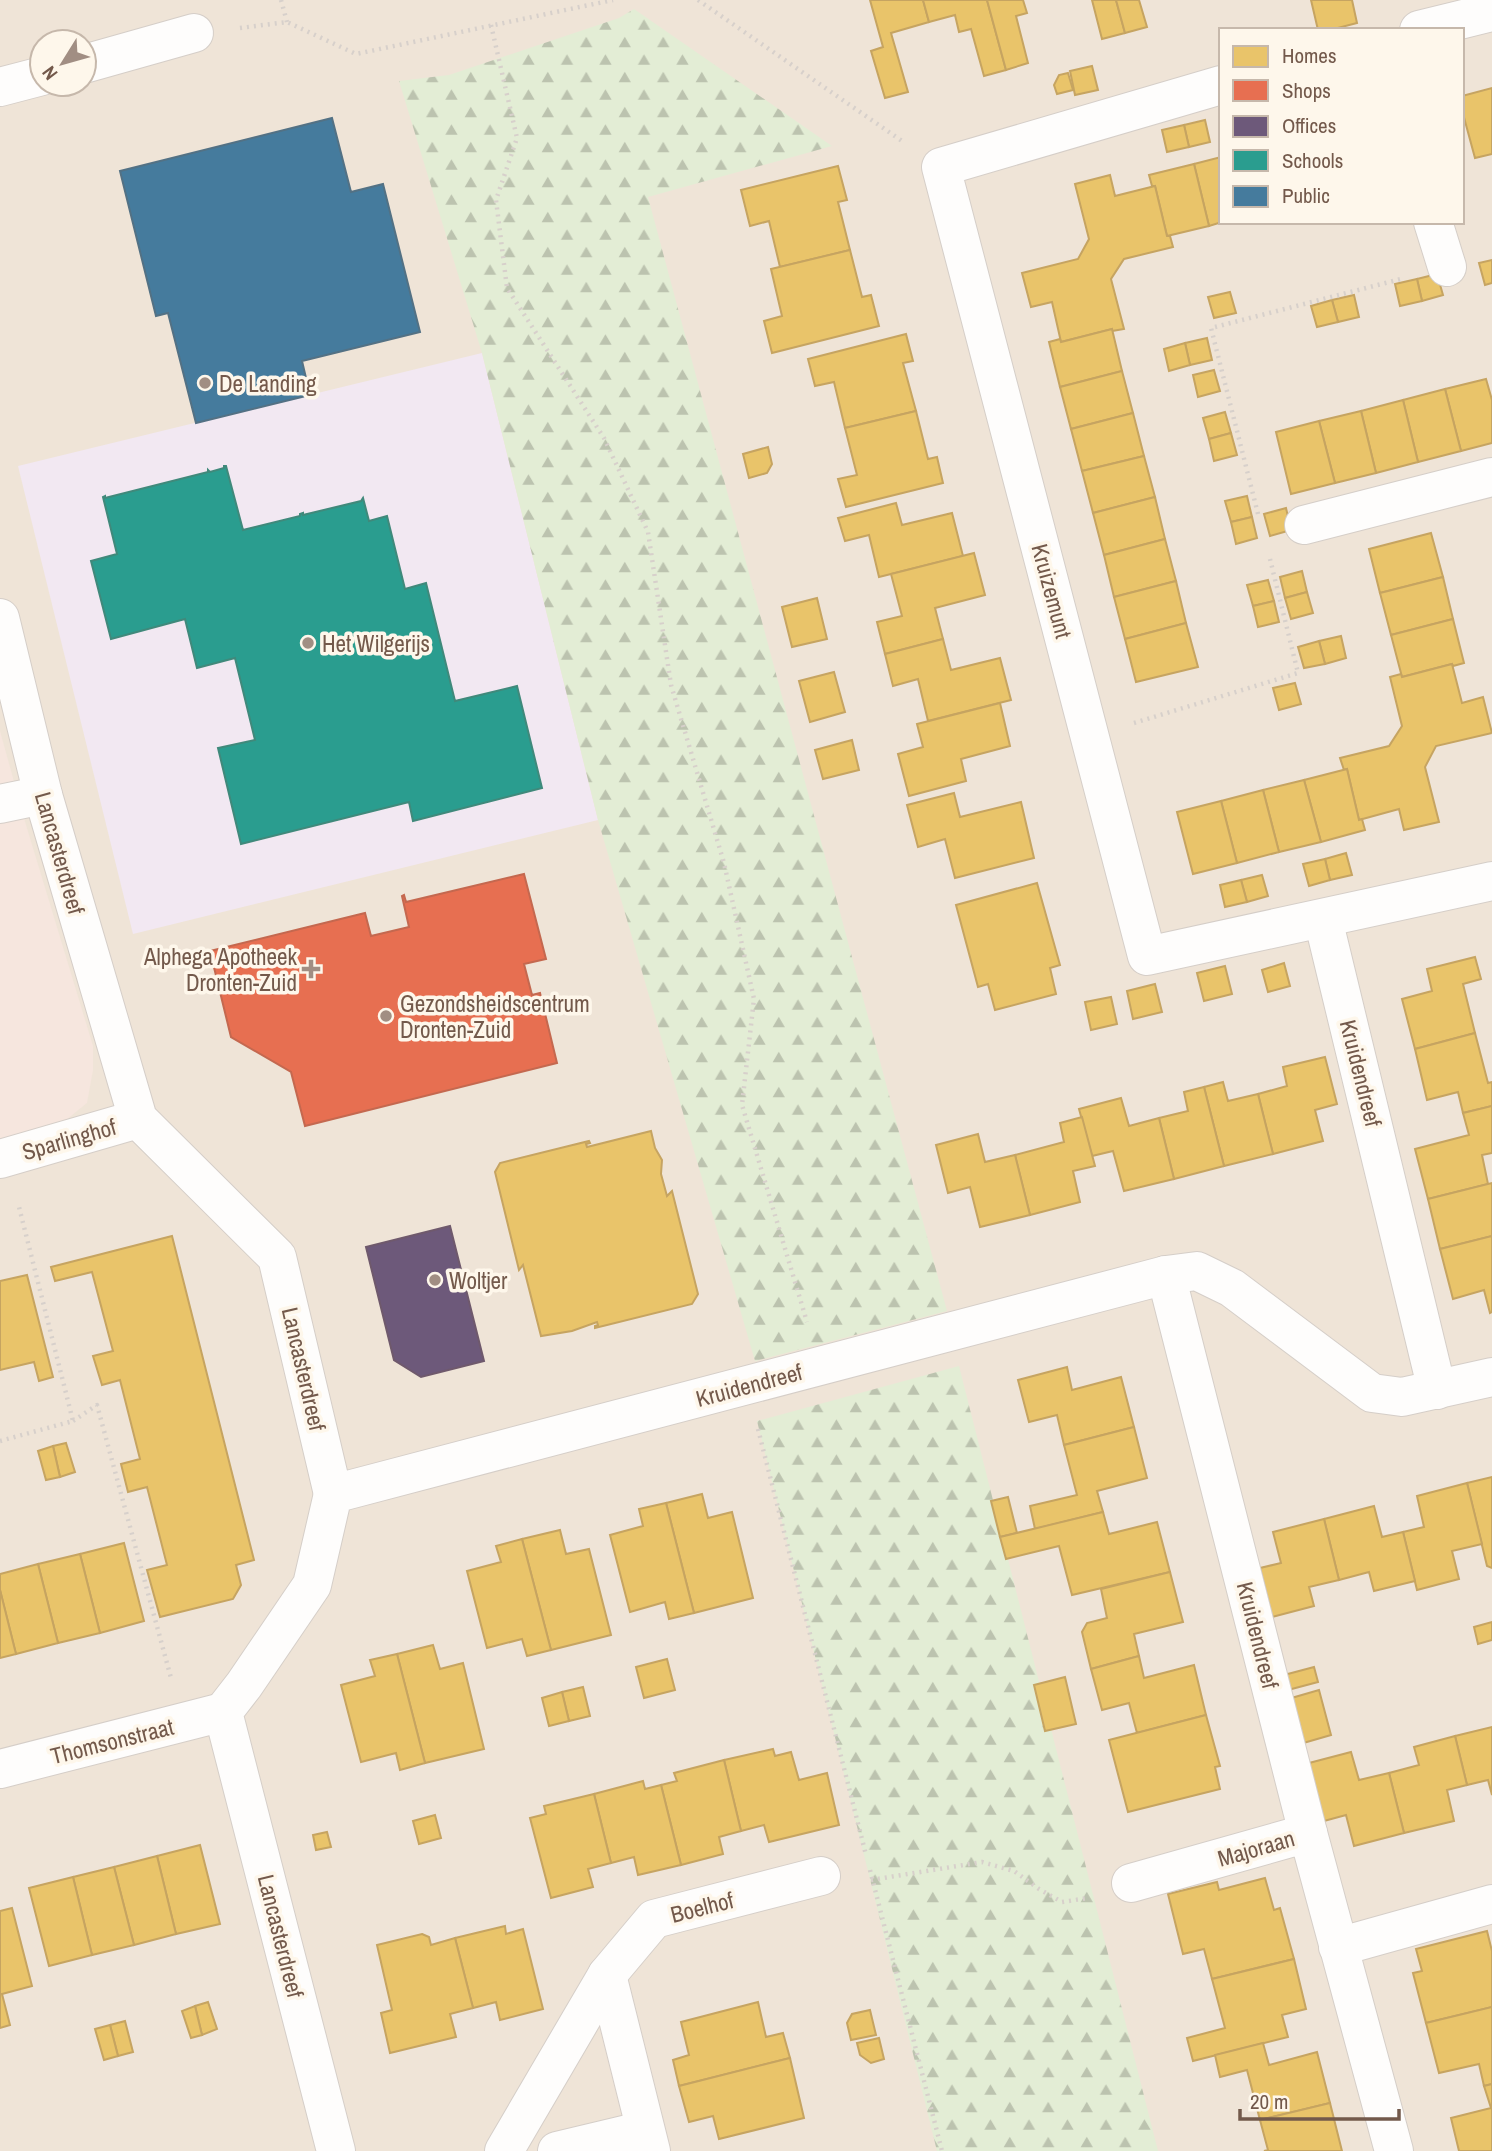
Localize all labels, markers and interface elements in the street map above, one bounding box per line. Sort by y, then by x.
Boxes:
north arrow [28,28,98,98]
legend [1219,28,1464,224]
text: Homes [1282,41,1337,70]
text: N [36,61,63,86]
text: Shops [1282,76,1331,105]
text: Offices [1282,111,1336,140]
text: Schools [1282,146,1343,175]
text: Public [1282,181,1330,210]
place label: De Landing [219,368,317,399]
marker: De Landing [197,375,213,391]
street label: Kruizemunt [1025,540,1079,642]
place label: Het Wilgerijs [322,628,430,659]
marker: Het Wilgerijs [300,635,316,651]
street label: Lancasterdreef [28,788,92,918]
place label: Alphega Apotheek Dronten-Zuid [143,941,298,998]
marker: Alphega Apotheek Dronten-Zuid [303,961,319,977]
place label: Gezondsheidscentrum Dronten-Zuid [400,988,590,1045]
marker: Gezondsheidscentrum Dronten-Zuid [378,1008,394,1024]
street label: Kruidendreef [1333,1016,1389,1130]
street label: Sparlinghof [18,1111,120,1167]
place label: Woltjer [449,1265,508,1296]
marker: Woltjer [427,1272,443,1288]
street label: Lancasterdreef [275,1304,333,1435]
street label: Kruidendreef [692,1356,806,1414]
street label: Kruidendreef [1230,1578,1286,1692]
street label: Thomsonstraat [47,1711,177,1771]
street label: Majoraan [1214,1822,1298,1874]
street label: Lancasterdreef [251,1871,311,2002]
street label: Boelhof [667,1884,738,1930]
scale bar [1240,2078,1399,2122]
text: 20 m [1250,2087,1288,2116]

